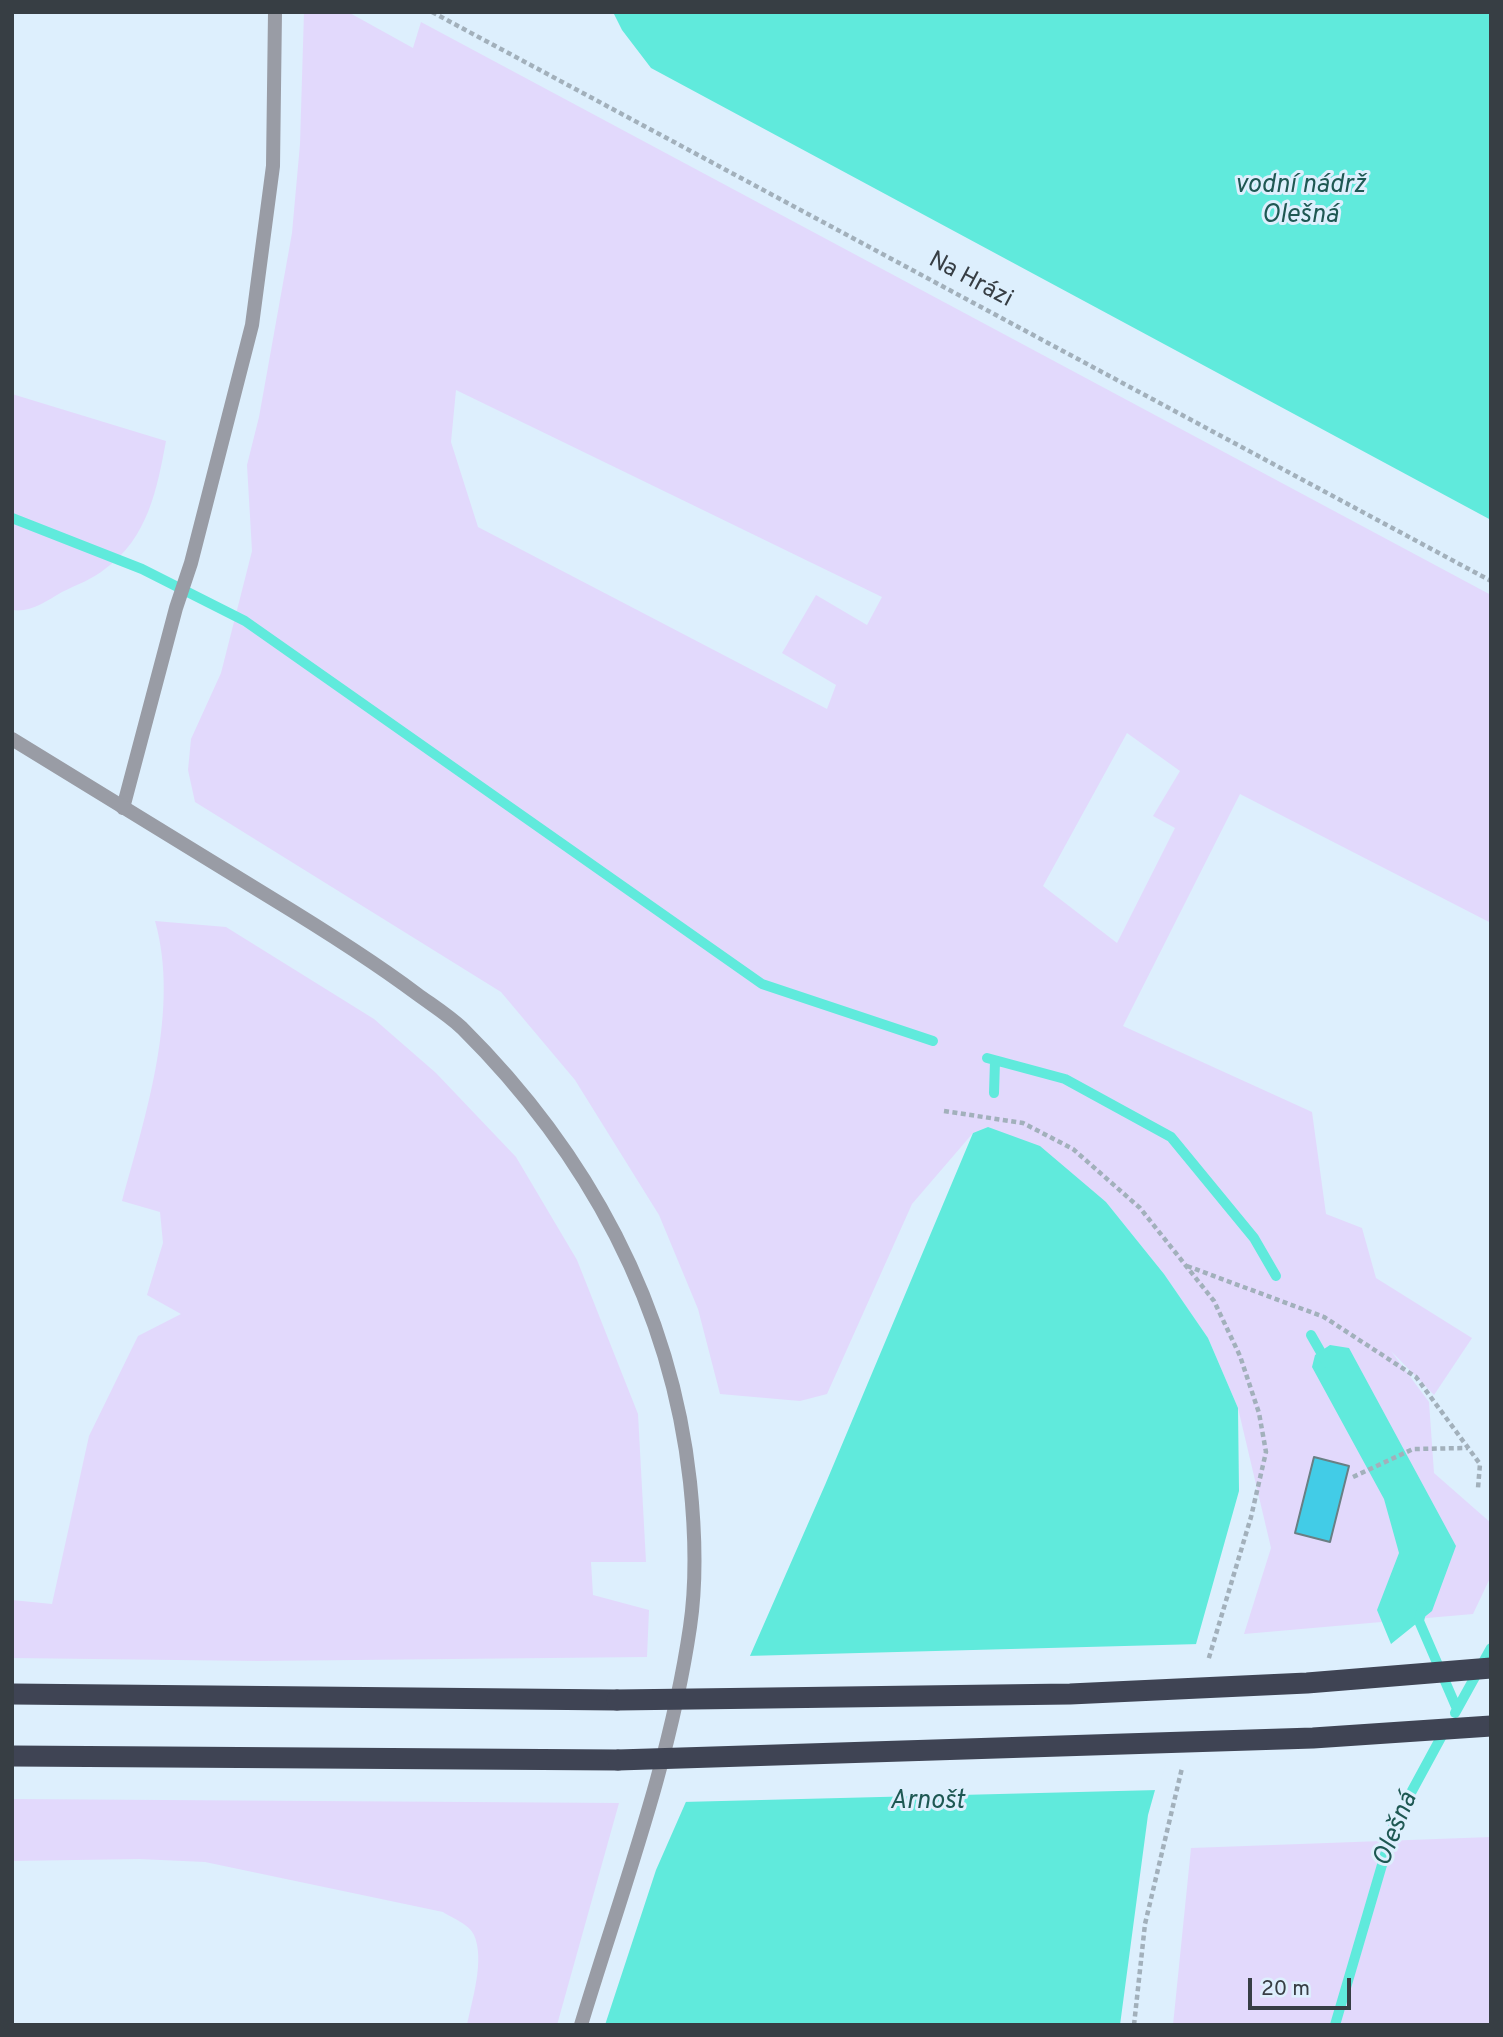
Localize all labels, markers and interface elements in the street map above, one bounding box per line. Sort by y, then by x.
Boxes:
water label: vodní nádrž Olešná [1234,171,1366,232]
street label: Na Hrázi [923,247,1017,315]
water label: Arnošt [889,1787,965,1819]
water label: Olešná [1368,1788,1426,1872]
scale bar [1251,1964,1354,2008]
text: 20 m [1261,1976,1310,2003]

